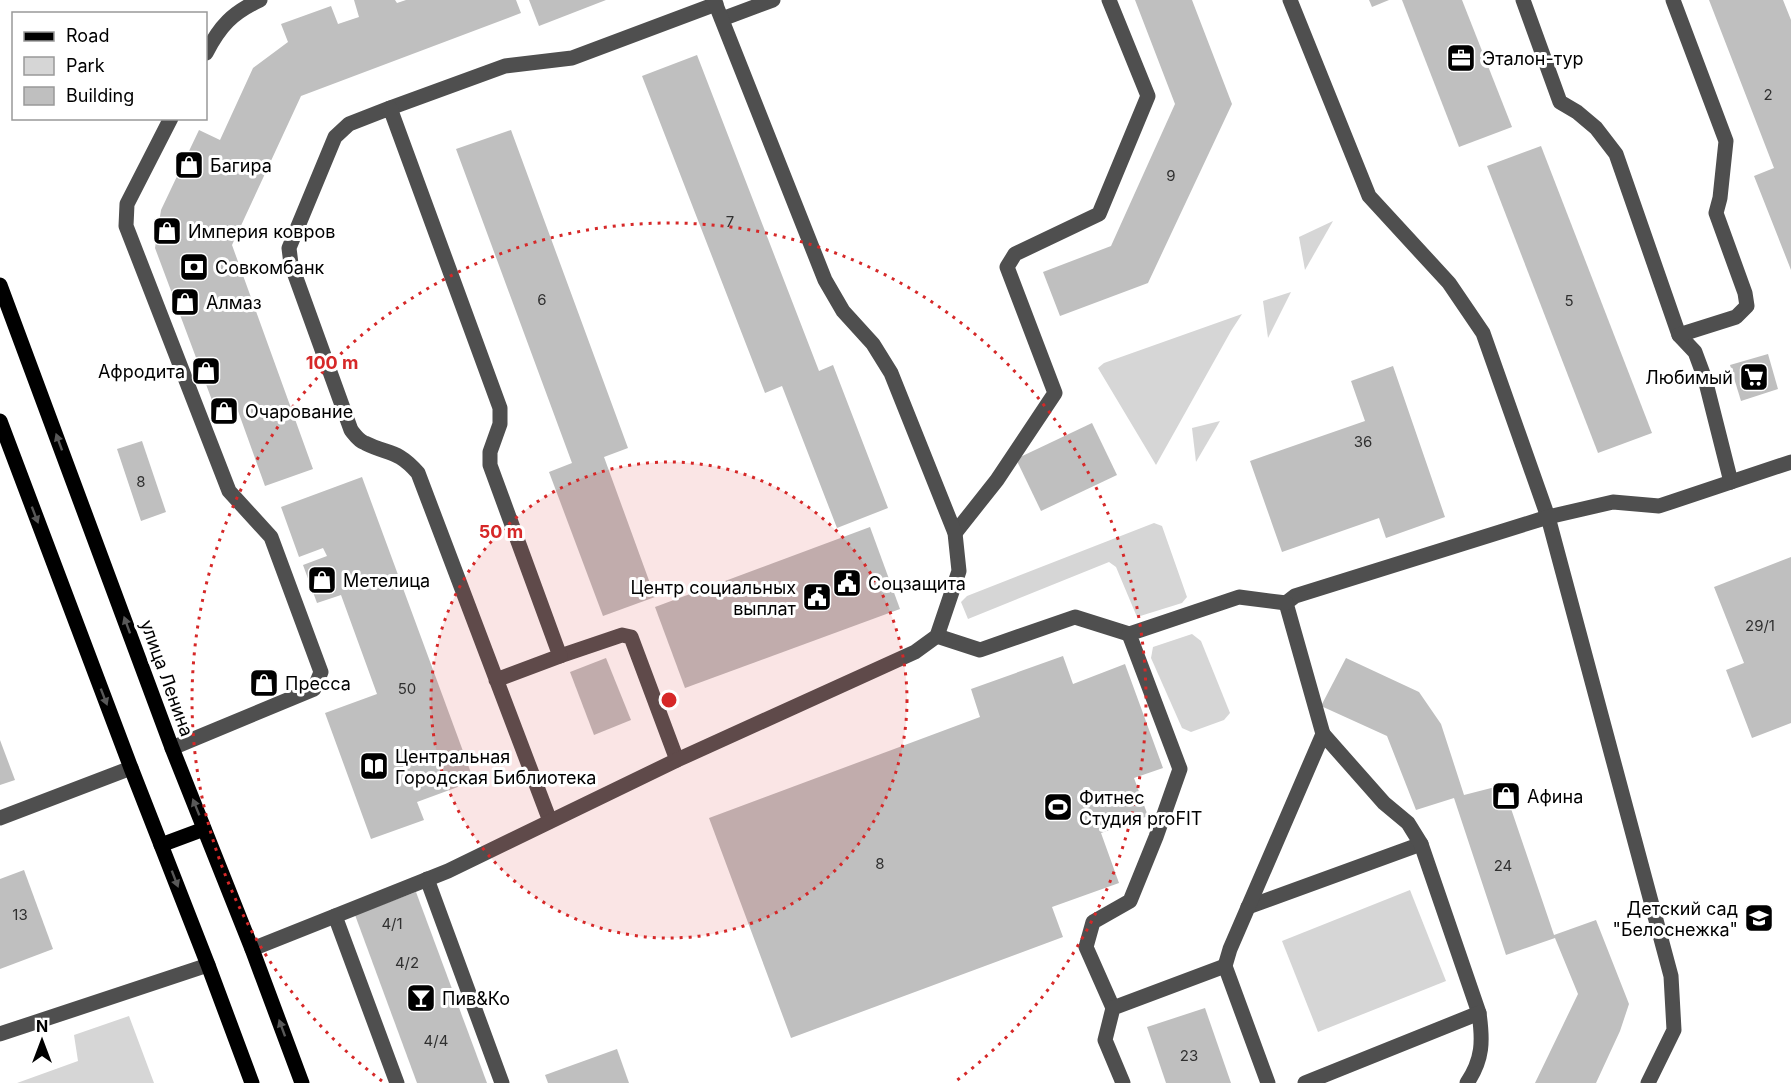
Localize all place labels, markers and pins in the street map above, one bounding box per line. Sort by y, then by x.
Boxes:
office icon: Эталон-тур [1445,42,1477,74]
place label: Эталон-тур [1482,48,1584,69]
shop icon: Багира [173,149,205,181]
place label: Багира [210,155,272,176]
shop icon: Империя ковров [151,215,183,247]
place label: Империя ковров [188,221,336,242]
bank icon: Совкомбанк [178,251,210,283]
place label: Совкомбанк [215,257,325,278]
shop icon: Алмаз [169,286,201,318]
place label: Алмаз [206,292,262,313]
shop icon: Афродита [190,355,222,387]
place label: Афродита [98,361,185,382]
supermarket icon: Любимый [1738,361,1770,393]
place label: Любимый [1645,367,1733,388]
shop icon: Очарование [208,395,240,427]
place label: Очарование [245,401,353,422]
shop icon: Метелица [306,564,338,596]
public building icon: Соцзащита [831,567,863,599]
place label: Метелица [343,570,430,591]
place label: Соцзащита [868,573,966,594]
place label: Центр социальных выплат [630,577,797,619]
public building icon: Центр социальных выплат [801,581,833,613]
shop icon: Пресса [248,667,280,699]
place label: Пресса [285,673,351,694]
centre of rings [659,690,679,710]
place label: Центральная Городская Библиотека [395,746,596,788]
library icon: Центральная Городская Библиотека [358,750,390,782]
shop icon: Афина [1490,780,1522,812]
place label: Афина [1527,786,1583,807]
place label: Фитнес Студия proFIT [1079,787,1202,829]
sports icon: Фитнес Студия proFIT [1042,791,1074,823]
place label: Детский сад "Белоснежка" [1613,898,1738,940]
school or university icon: Детский сад "Белоснежка" [1743,902,1775,934]
bar icon: Пив&Ко [405,982,437,1014]
place label: Пив&Ко [442,988,510,1009]

